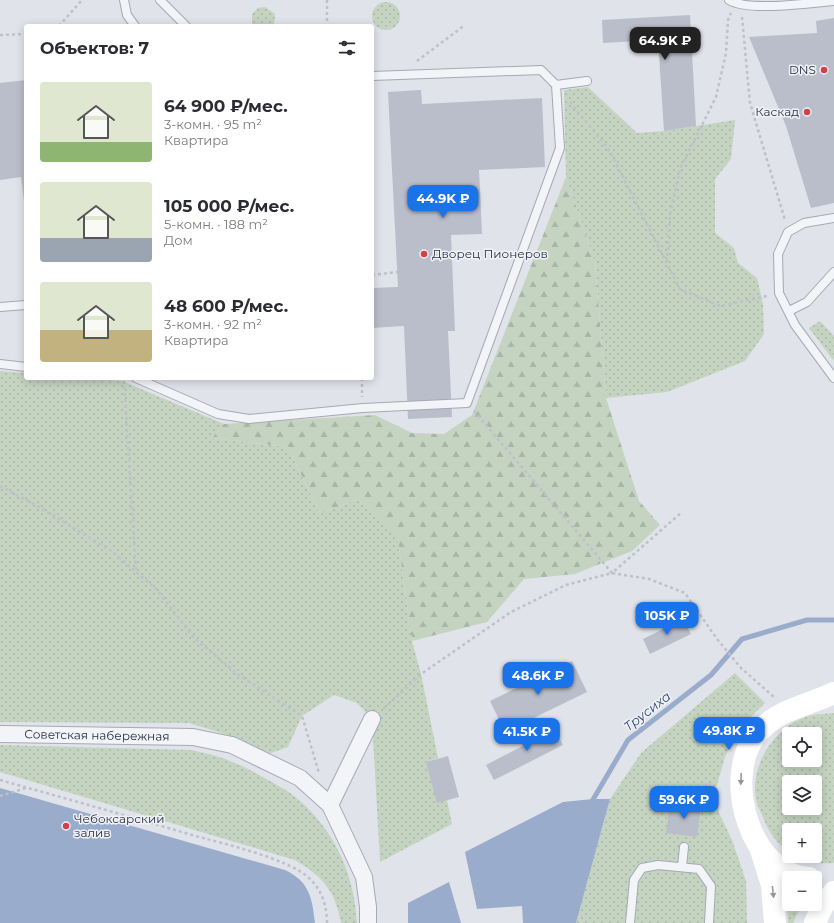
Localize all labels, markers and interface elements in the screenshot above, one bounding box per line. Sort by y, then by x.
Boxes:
pin: 64.9K ₽ [628,27,702,61]
text: 64.9K ₽ [639,32,691,48]
icon: filters [336,37,358,59]
text: Объектов: 7 [40,38,149,58]
place label: DNS [789,62,816,77]
marker: DNS [819,65,829,75]
text: 64 900 ₽/мес. [164,96,288,116]
icon: home [72,98,120,146]
place label: Каскад [755,104,799,119]
marker: Каскад [802,107,812,117]
text: 3-комн. · 95 m² [164,116,262,132]
text: Квартира [164,132,229,148]
pin: 44.9K ₽ [406,185,480,219]
text: 44.9K ₽ [416,190,470,206]
text: 105 000 ₽/мес. [164,196,294,216]
icon: home [72,198,120,246]
text: 5-комн. · 188 m² [164,216,268,232]
text: Дом [164,232,193,248]
place label: Дворец Пионеров [432,246,548,261]
marker: Дворец Пионеров [419,249,429,259]
text: 48 600 ₽/мес. [164,296,288,316]
icon: home [72,298,120,346]
text: 3-комн. · 92 m² [164,316,262,332]
text: Квартира [164,332,229,348]
pin: 105K ₽ [634,602,700,636]
text: 105K ₽ [644,607,690,623]
pin: 48.6K ₽ [501,662,575,696]
text: 48.6K ₽ [512,667,564,683]
water label: Трусиха [620,688,674,734]
pin: 49.8K ₽ [692,717,766,751]
pin: 41.5K ₽ [490,718,564,752]
text: 49.8K ₽ [703,722,755,738]
text: 41.5K ₽ [503,723,551,739]
street label: Советская набережная [24,726,170,744]
map controls [782,727,822,911]
button: locate [782,727,822,767]
one-way arrow [738,773,744,786]
button: layers [782,775,822,815]
pin: 59.6K ₽ [647,786,721,820]
text: 59.6K ₽ [659,791,709,807]
place label: Чебоксарский залив [74,811,165,840]
marker: Чебоксарский залив [61,821,71,831]
button: + [782,823,822,863]
button: − [782,871,822,911]
one-way arrow [770,886,777,898]

